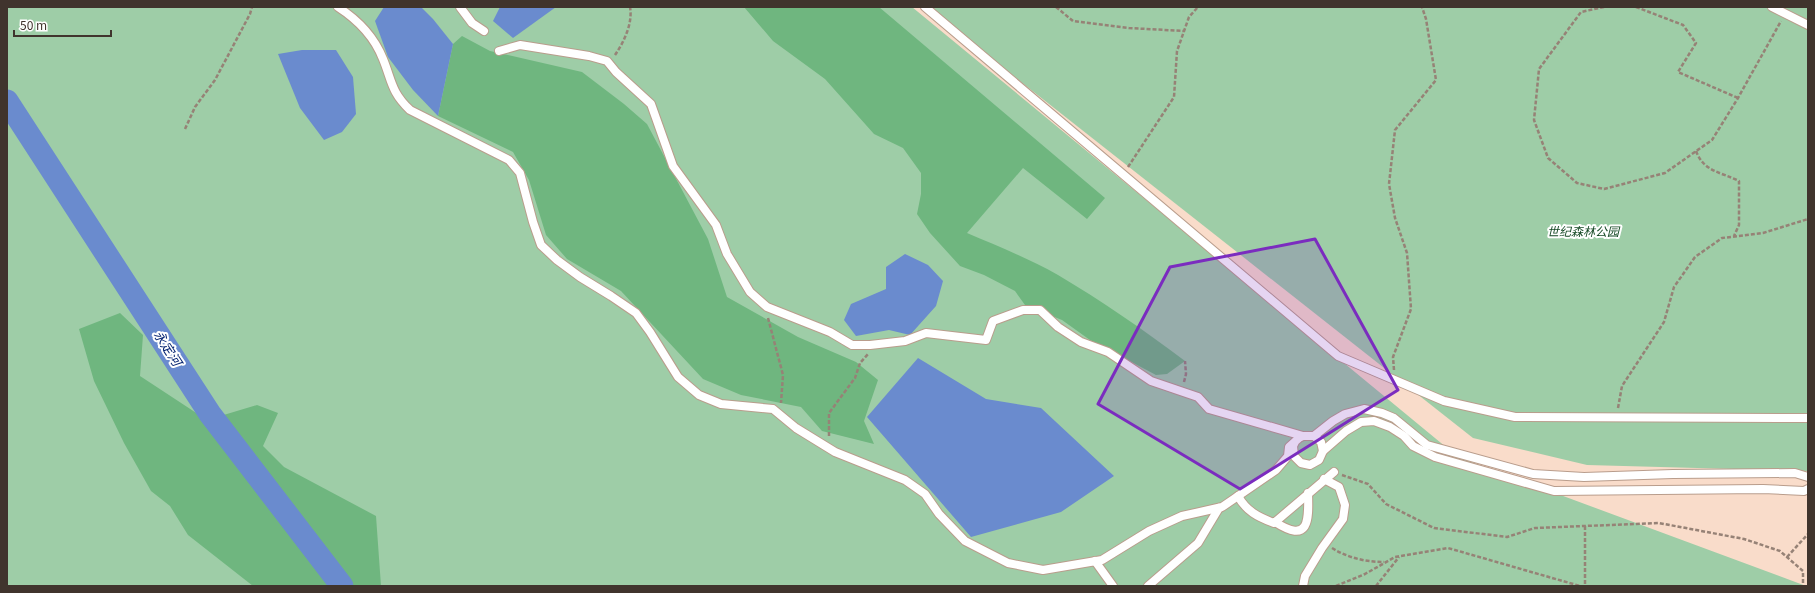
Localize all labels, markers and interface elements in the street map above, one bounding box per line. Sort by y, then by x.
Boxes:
scale bar [14,12,111,38]
text: 50 m [20,16,47,33]
park label: 世纪森林公园 [1547,222,1621,239]
water label: 永定河 [150,326,189,372]

